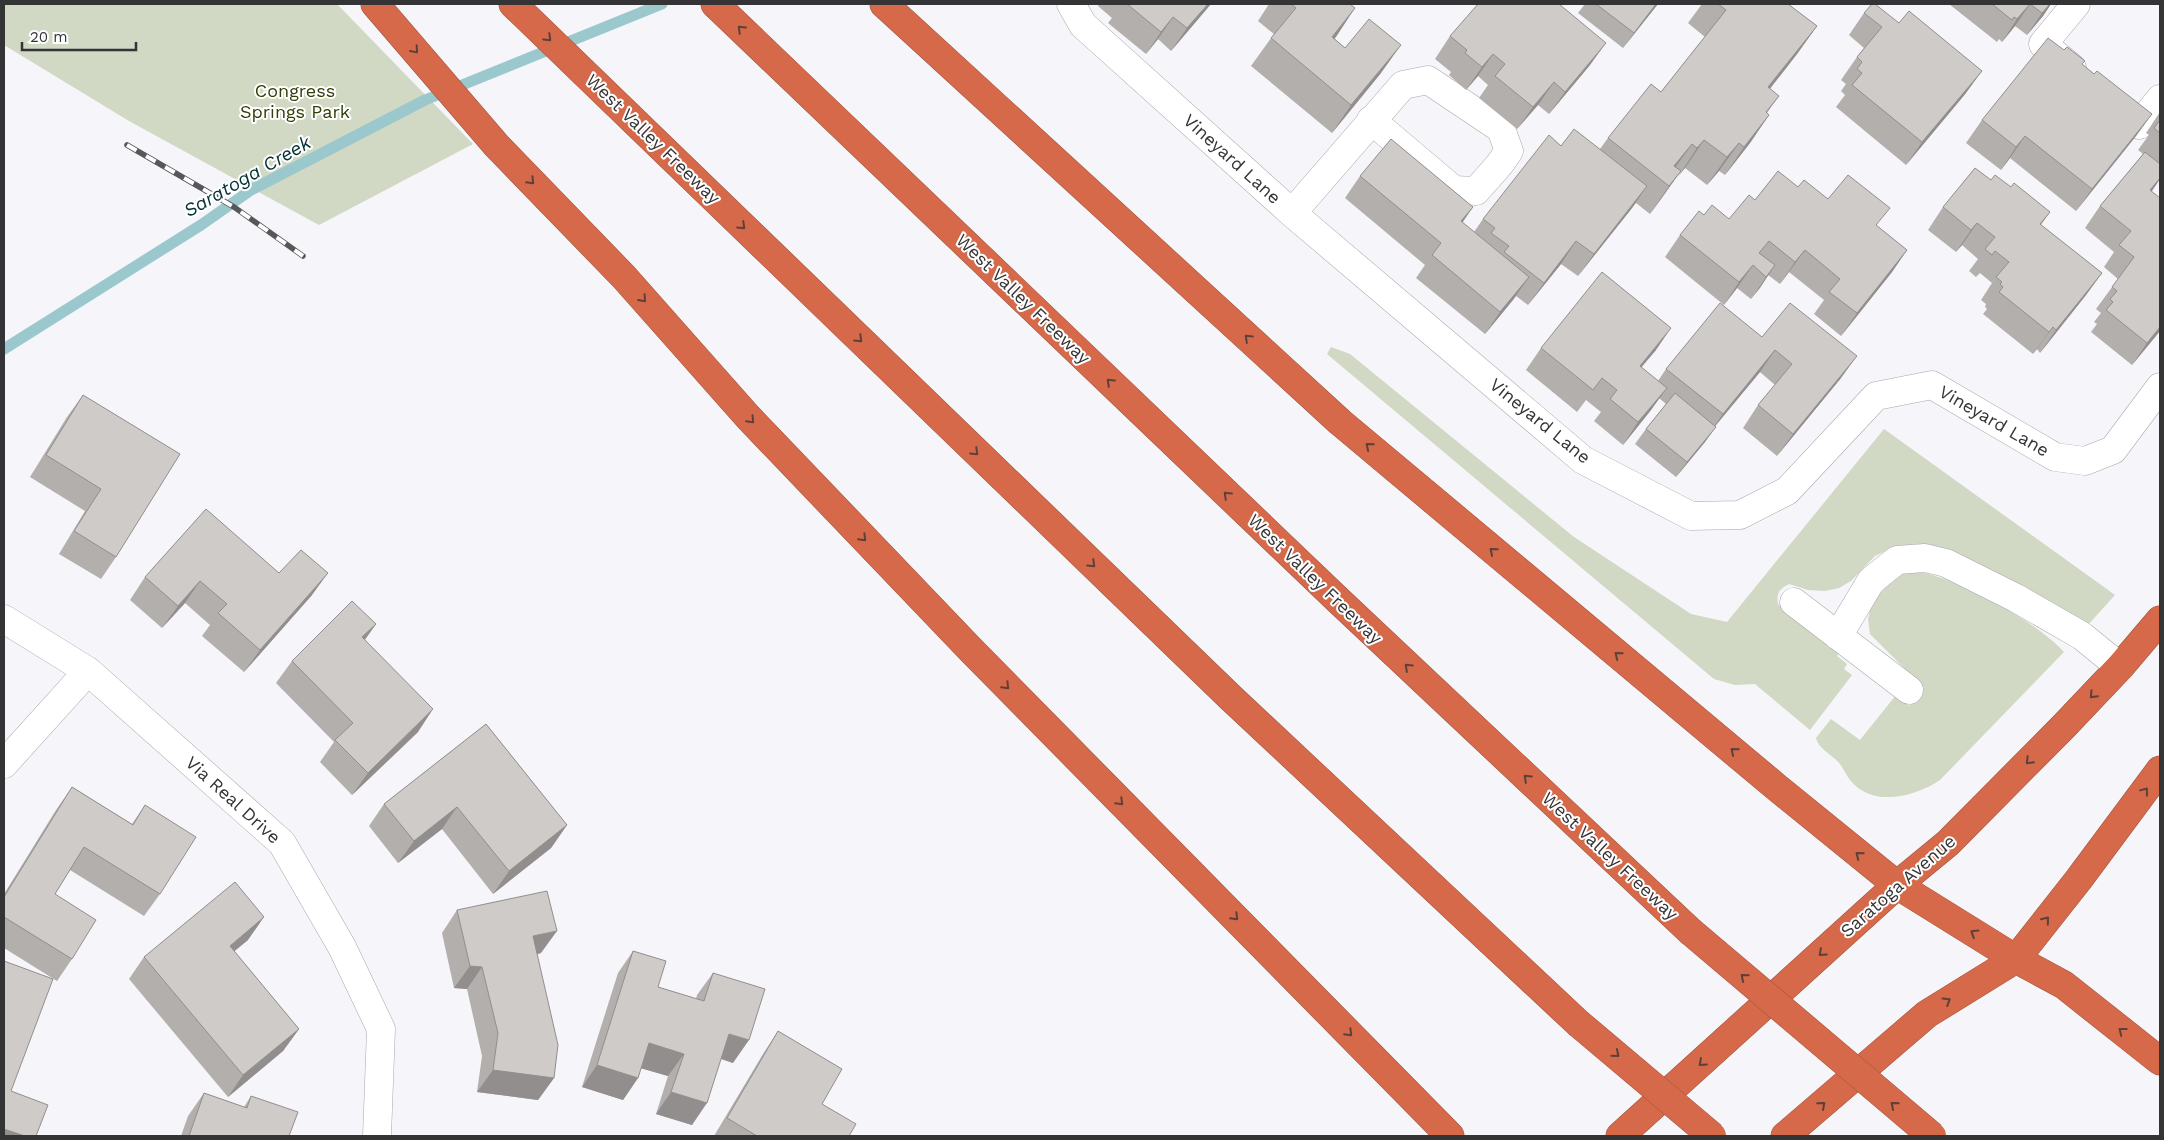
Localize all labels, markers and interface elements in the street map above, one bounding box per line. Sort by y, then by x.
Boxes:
scale bar [22,20,136,52]
one-way arrow [738,26,747,35]
text: 20 m [30,28,68,46]
one-way arrow [542,32,551,41]
one-way arrow [409,44,418,53]
street label: West Valley Freeway [582,69,725,209]
park label: Congress Springs Park [240,80,350,122]
street label: Vineyard Lane [1179,109,1285,208]
water label: Saratoga Creek [180,130,316,222]
one-way arrow [525,175,534,184]
one-way arrow [736,220,745,229]
street label: West Valley Freeway [952,229,1095,369]
one-way arrow [637,293,646,302]
one-way arrow [853,333,862,342]
one-way arrow [1245,335,1254,344]
street label: Vineyard Lane [1486,374,1595,468]
one-way arrow [1106,379,1115,388]
street label: Vineyard Lane [1935,381,2053,461]
one-way arrow [745,414,754,423]
one-way arrow [1365,443,1374,452]
one-way arrow [970,446,979,455]
one-way arrow [1224,492,1233,501]
street label: West Valley Freeway [1244,509,1387,649]
one-way arrow [857,532,866,541]
one-way arrow [1490,549,1499,557]
one-way arrow [1086,559,1095,568]
one-way arrow [1615,653,1624,661]
one-way arrow [1405,664,1414,673]
one-way arrow [1000,680,1009,689]
one-way arrow [2090,690,2099,699]
one-way arrow [1730,748,1739,757]
street label: Via Real Drive [182,752,285,848]
one-way arrow [2026,755,2035,764]
one-way arrow [1524,775,1533,784]
street label: West Valley Freeway [1538,787,1683,924]
one-way arrow [2139,787,2148,797]
one-way arrow [1114,796,1123,805]
street label: Saratoga Avenue [1836,830,1959,941]
one-way arrow [1856,852,1865,860]
one-way arrow [1229,911,1238,920]
one-way arrow [2041,917,2050,926]
one-way arrow [1971,930,1980,939]
one-way arrow [1818,948,1827,957]
one-way arrow [1741,974,1750,982]
one-way arrow [1942,998,1951,1008]
one-way arrow [1343,1027,1352,1036]
one-way arrow [2119,1028,2128,1036]
one-way arrow [1610,1049,1619,1058]
one-way arrow [1698,1057,1707,1066]
one-way arrow [1891,1101,1900,1110]
one-way arrow [1817,1102,1826,1111]

